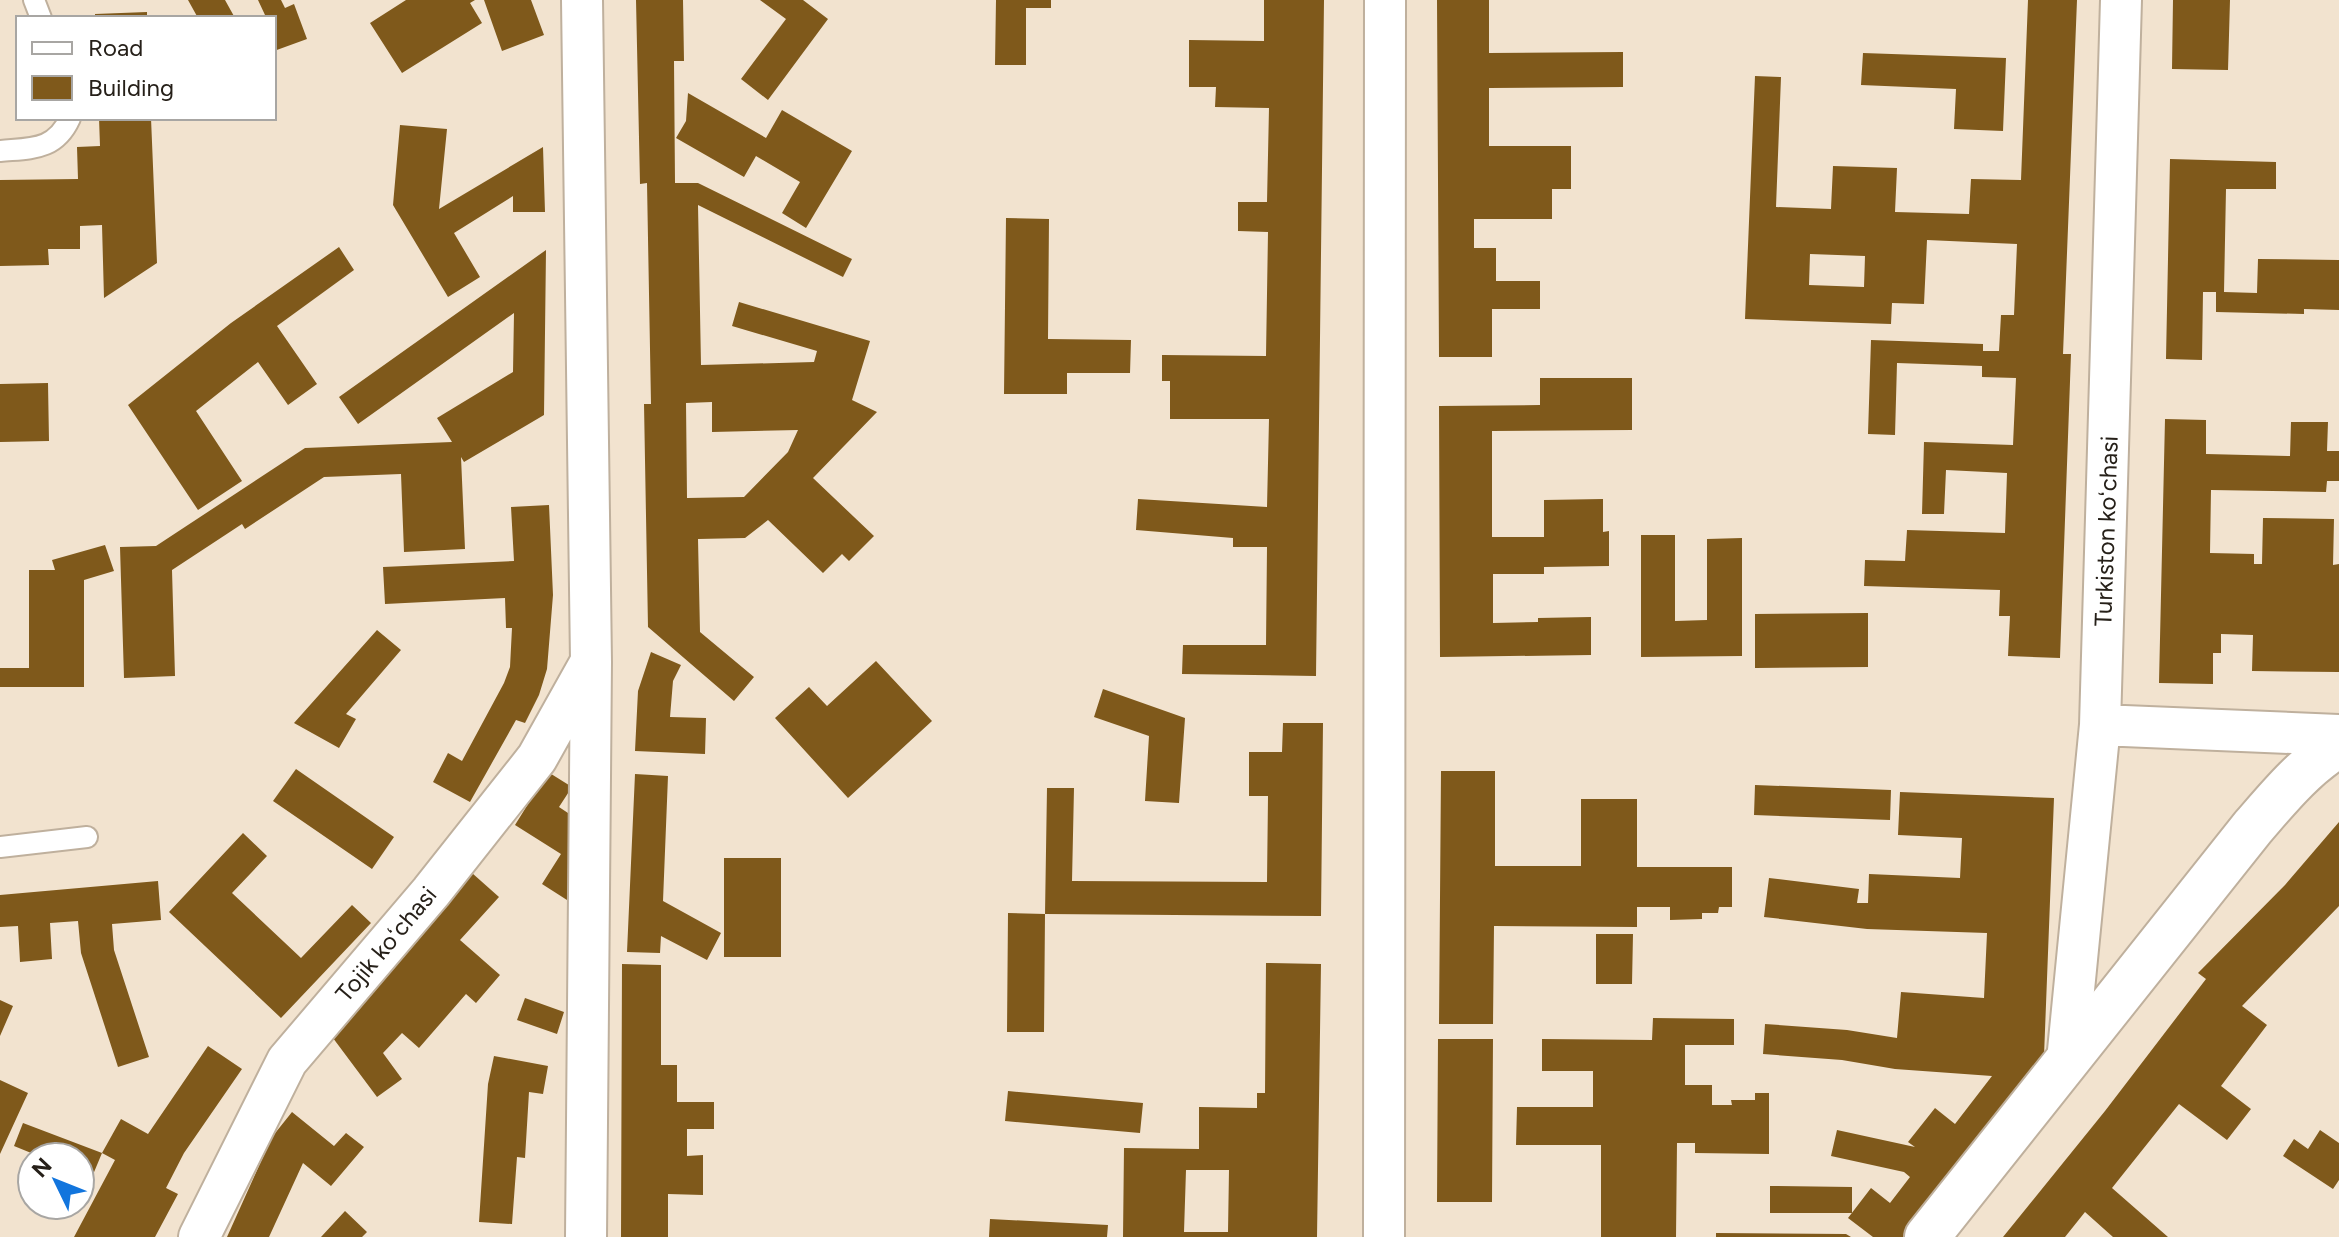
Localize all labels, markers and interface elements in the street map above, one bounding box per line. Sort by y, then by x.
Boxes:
legend [16,16,276,120]
text: Road [88,33,143,62]
text: Building [88,73,174,102]
street label: Turkiston koʻchasi [2088,435,2124,627]
street label: Tojik koʻchasi [329,881,443,1007]
north arrow [16,1141,96,1221]
text: N [26,1152,57,1183]

